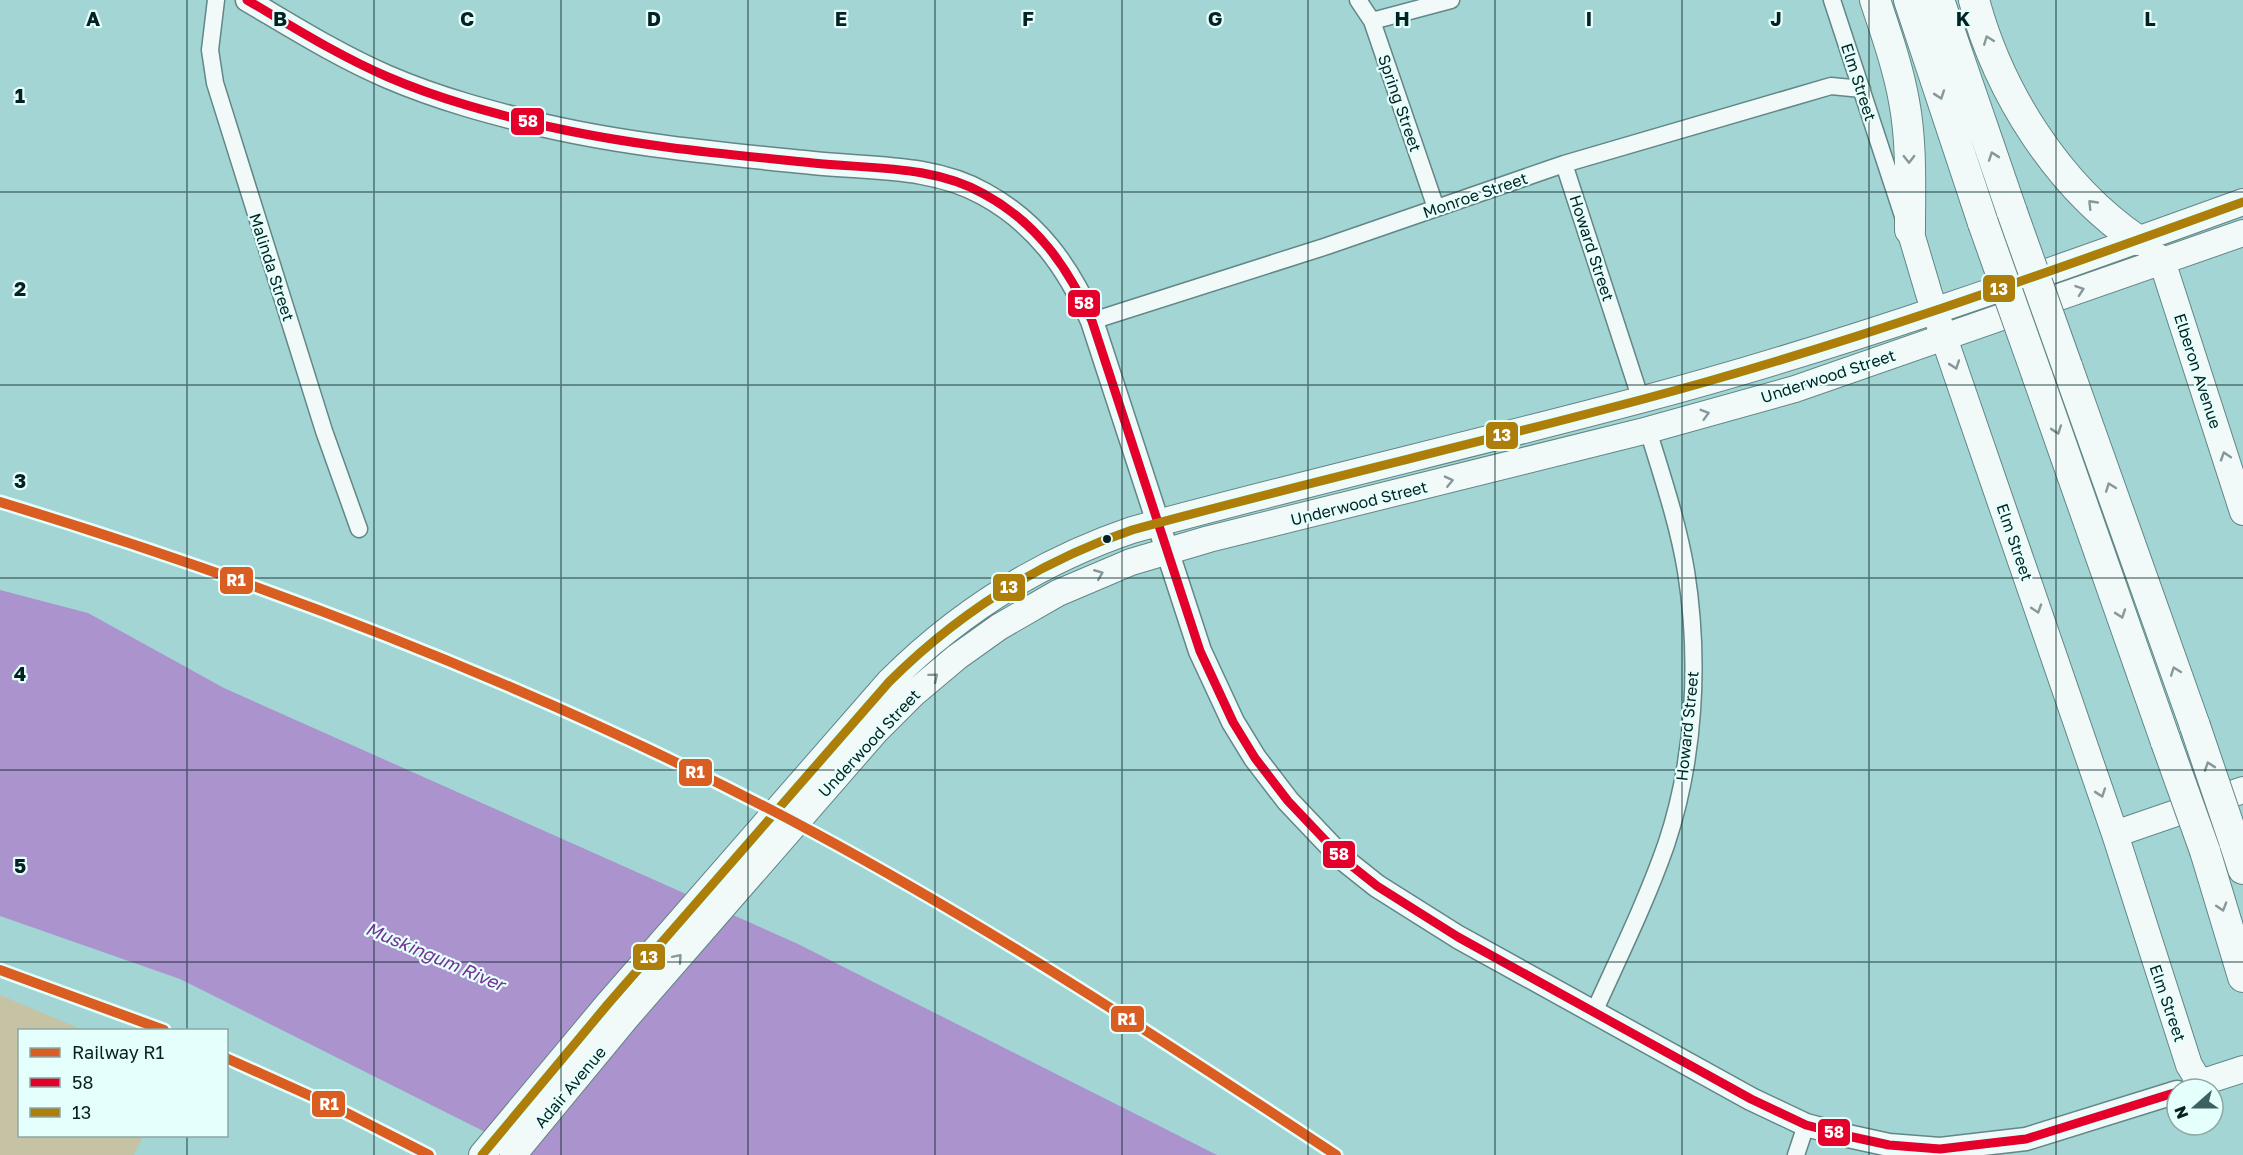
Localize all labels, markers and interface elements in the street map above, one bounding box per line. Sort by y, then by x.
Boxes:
text: A [86,6,100,30]
text: B [273,6,287,30]
text: C [460,6,474,30]
text: D [647,6,661,30]
text: E [835,6,847,30]
text: F [1022,6,1034,30]
text: G [1208,6,1222,30]
text: H [1394,6,1410,30]
text: I [1586,6,1592,30]
text: J [1770,6,1782,30]
text: K [1956,6,1971,30]
text: L [2144,6,2156,30]
one-way arrow [1983,35,1996,46]
street label: Elm Street [1837,41,1881,123]
street label: Spring Street [1374,52,1426,154]
text: 1 [15,83,25,107]
one-way arrow [1933,89,1946,100]
line badge: 58 [510,107,545,136]
text: 58 [518,111,538,131]
one-way arrow [1988,151,2000,162]
one-way arrow [1903,155,1915,164]
street label: Monroe Street [1420,168,1530,222]
street label: Howard Street [1565,192,1619,304]
one-way arrow [2088,200,2099,210]
street label: Malinda Street [245,211,299,323]
line badge: 13 [1982,274,2016,303]
text: 2 [14,276,26,300]
text: 13 [1990,279,2008,299]
one-way arrow [2074,285,2085,298]
line badge: 58 [1067,289,1101,318]
text: 58 [1074,293,1094,313]
street label: Elberon Avenue [2170,311,2226,431]
street label: Underwood Street [1758,345,1898,407]
one-way arrow [1947,359,1960,370]
one-way arrow [1699,409,1709,422]
line badge: 13 [1485,421,1519,450]
text: 13 [1493,425,1511,445]
one-way arrow [2049,425,2062,435]
one-way arrow [2220,451,2232,462]
text: 3 [14,468,26,492]
one-way arrow [1444,475,1454,488]
street label: Underwood Street [1288,476,1430,530]
one-way arrow [2104,482,2117,493]
street label: Elm Street [1992,501,2038,583]
unlabelled marker [1101,533,1113,545]
line badge: R1 [219,566,254,595]
one-way arrow [1093,569,1104,581]
text: R1 [226,570,246,590]
line badge: 13 [992,573,1026,602]
text: 13 [1000,577,1018,597]
one-way arrow [2030,603,2043,614]
one-way arrow [2114,609,2127,619]
text: 4 [14,661,26,685]
one-way arrow [2170,666,2183,677]
street label: Howard Street [1671,670,1703,782]
one-way arrow [927,673,938,684]
street label: Underwood Street [814,685,924,801]
line badge: R1 [678,758,713,787]
one-way arrow [2203,761,2216,772]
text: R1 [685,762,705,782]
one-way arrow [2093,788,2106,798]
line badge: 58 [1322,840,1356,869]
text: 58 [1329,844,1349,864]
text: 5 [14,853,26,877]
one-way arrow [2215,901,2227,912]
water label: Muskingum River [363,917,511,996]
line badge: 13 [632,943,666,971]
text: 13 [640,947,658,967]
one-way arrow [671,954,682,965]
street label: Elm Street [2145,962,2191,1044]
line badge: R1 [1110,1005,1145,1033]
text: R1 [1117,1009,1137,1029]
legend [18,1029,228,1137]
text: Railway R1 [72,1041,164,1063]
street label: Adair Avenue [530,1042,610,1132]
text: 58 [72,1071,93,1093]
north arrow [2165,1077,2225,1137]
line badge: R1 [311,1090,346,1118]
text: R1 [319,1094,339,1114]
text: 13 [72,1101,91,1123]
text: N [2169,1103,2193,1122]
line badge: 58 [1817,1118,1851,1147]
text: 58 [1824,1122,1844,1142]

